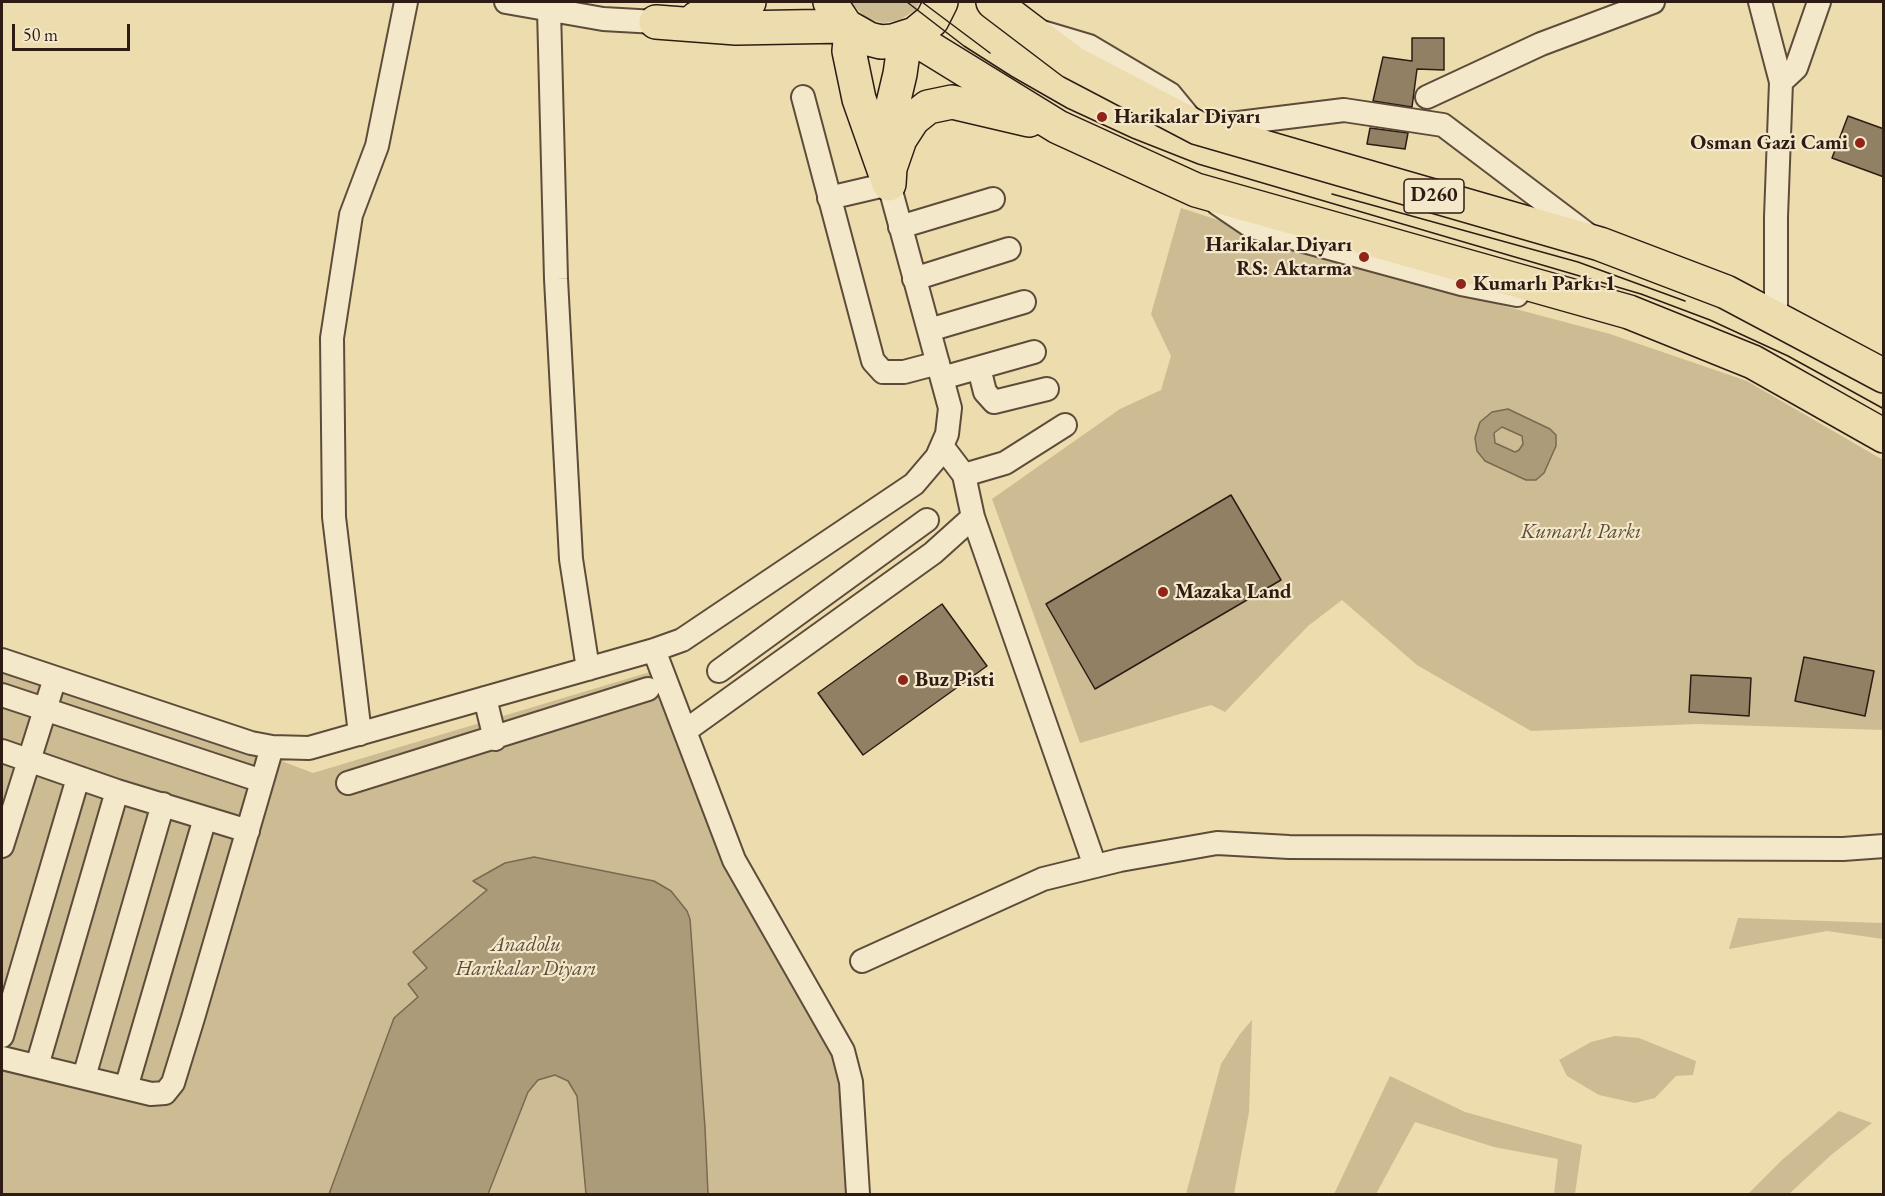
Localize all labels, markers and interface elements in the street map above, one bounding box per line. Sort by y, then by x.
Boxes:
scale bar [15,12,134,50]
text: 50 m [23,23,58,46]
place label: Harikalar Diyarı [1114,104,1260,130]
marker: Harikalar Diyarı [1095,110,1109,124]
place label: Osman Gazi Cami [1690,130,1848,156]
marker: Osman Gazi Cami [1853,136,1867,150]
road number: D260 [1404,179,1464,213]
place label: Harikalar Diyarı RS: Aktarma [1206,232,1352,282]
marker: Harikalar Diyarı RS: Aktarma [1357,250,1371,264]
place label: Kumarlı Parkı 1 [1473,271,1616,297]
marker: Kumarlı Parkı 1 [1454,277,1468,291]
park label: Kumarlı Parkı [1521,519,1641,545]
place label: Mazaka Land [1175,579,1292,605]
marker: Mazaka Land [1156,585,1170,599]
place label: Buz Pisti [915,667,994,693]
marker: Buz Pisti [896,673,910,687]
park label: Anadolu Harikalar Diyarı [456,932,596,982]

